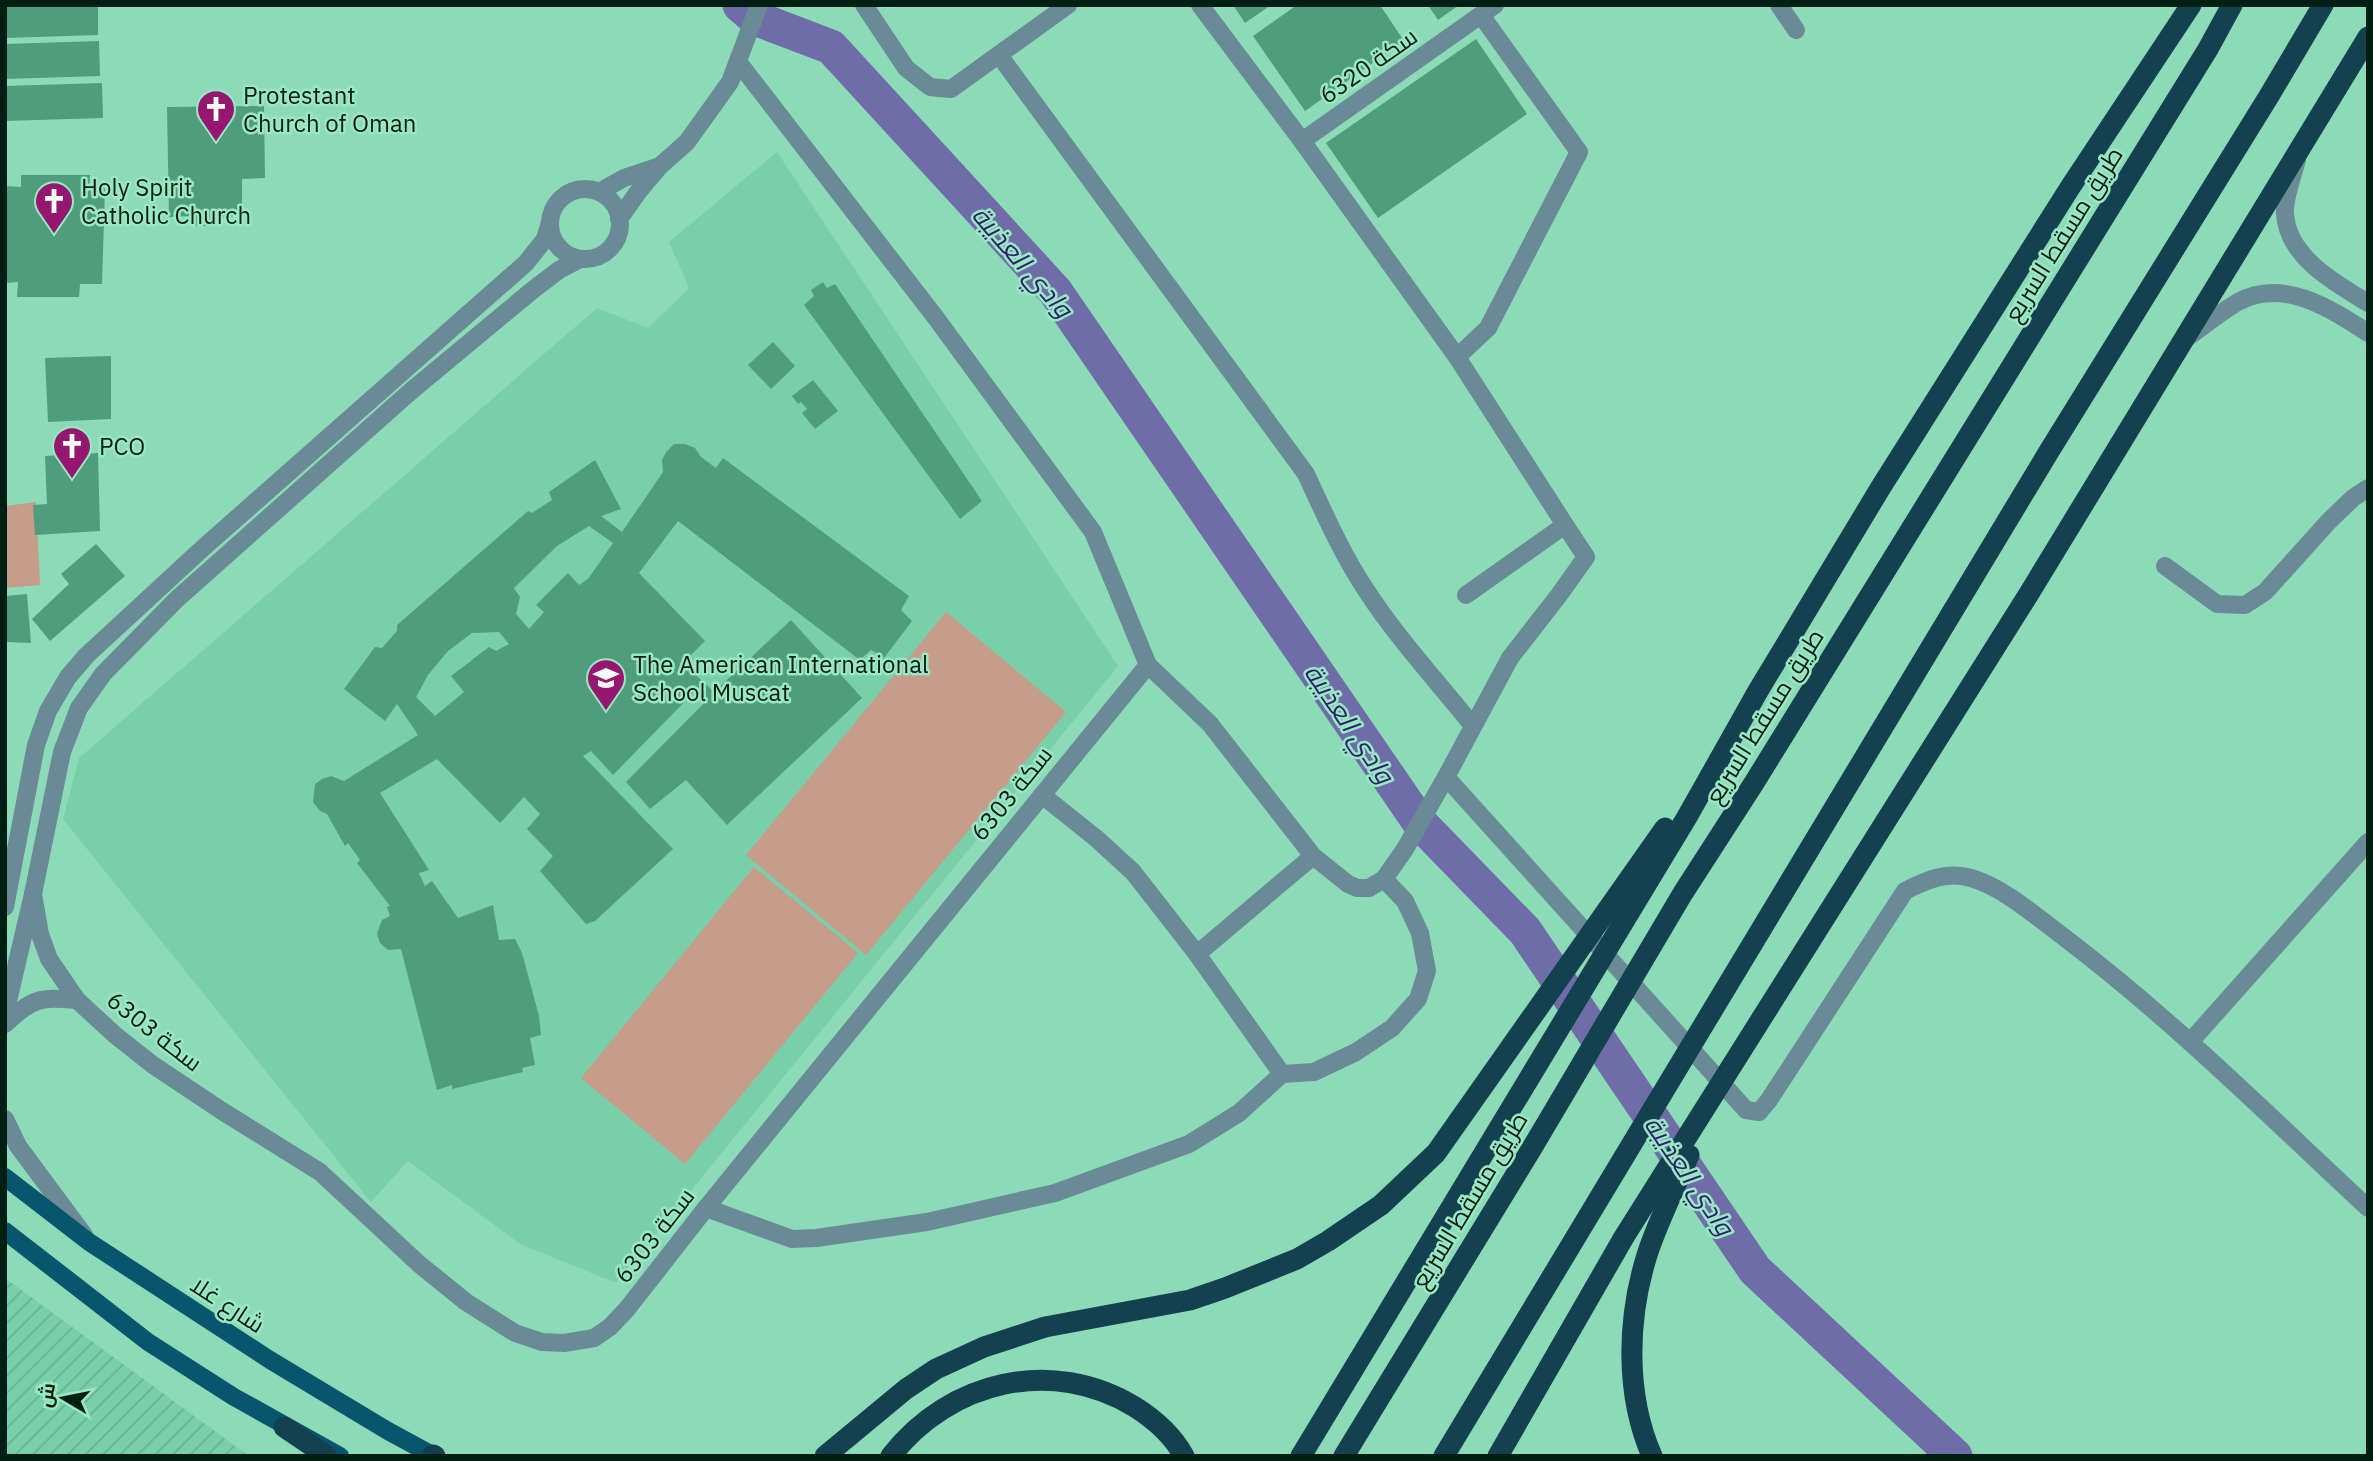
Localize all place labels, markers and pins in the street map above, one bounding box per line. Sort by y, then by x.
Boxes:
place label: Protestant Church of Oman [243,79,416,139]
church icon: Protestant Church of Oman [195,88,237,143]
place label: Holy Spirit Catholic Church [81,171,251,231]
church icon: Holy Spirit Catholic Church [33,180,75,235]
church icon: PCO [51,425,93,480]
place label: PCO [99,430,145,462]
place label: The American International School Muscat [633,648,929,708]
school or university icon: The American International School Muscat [585,657,627,712]

